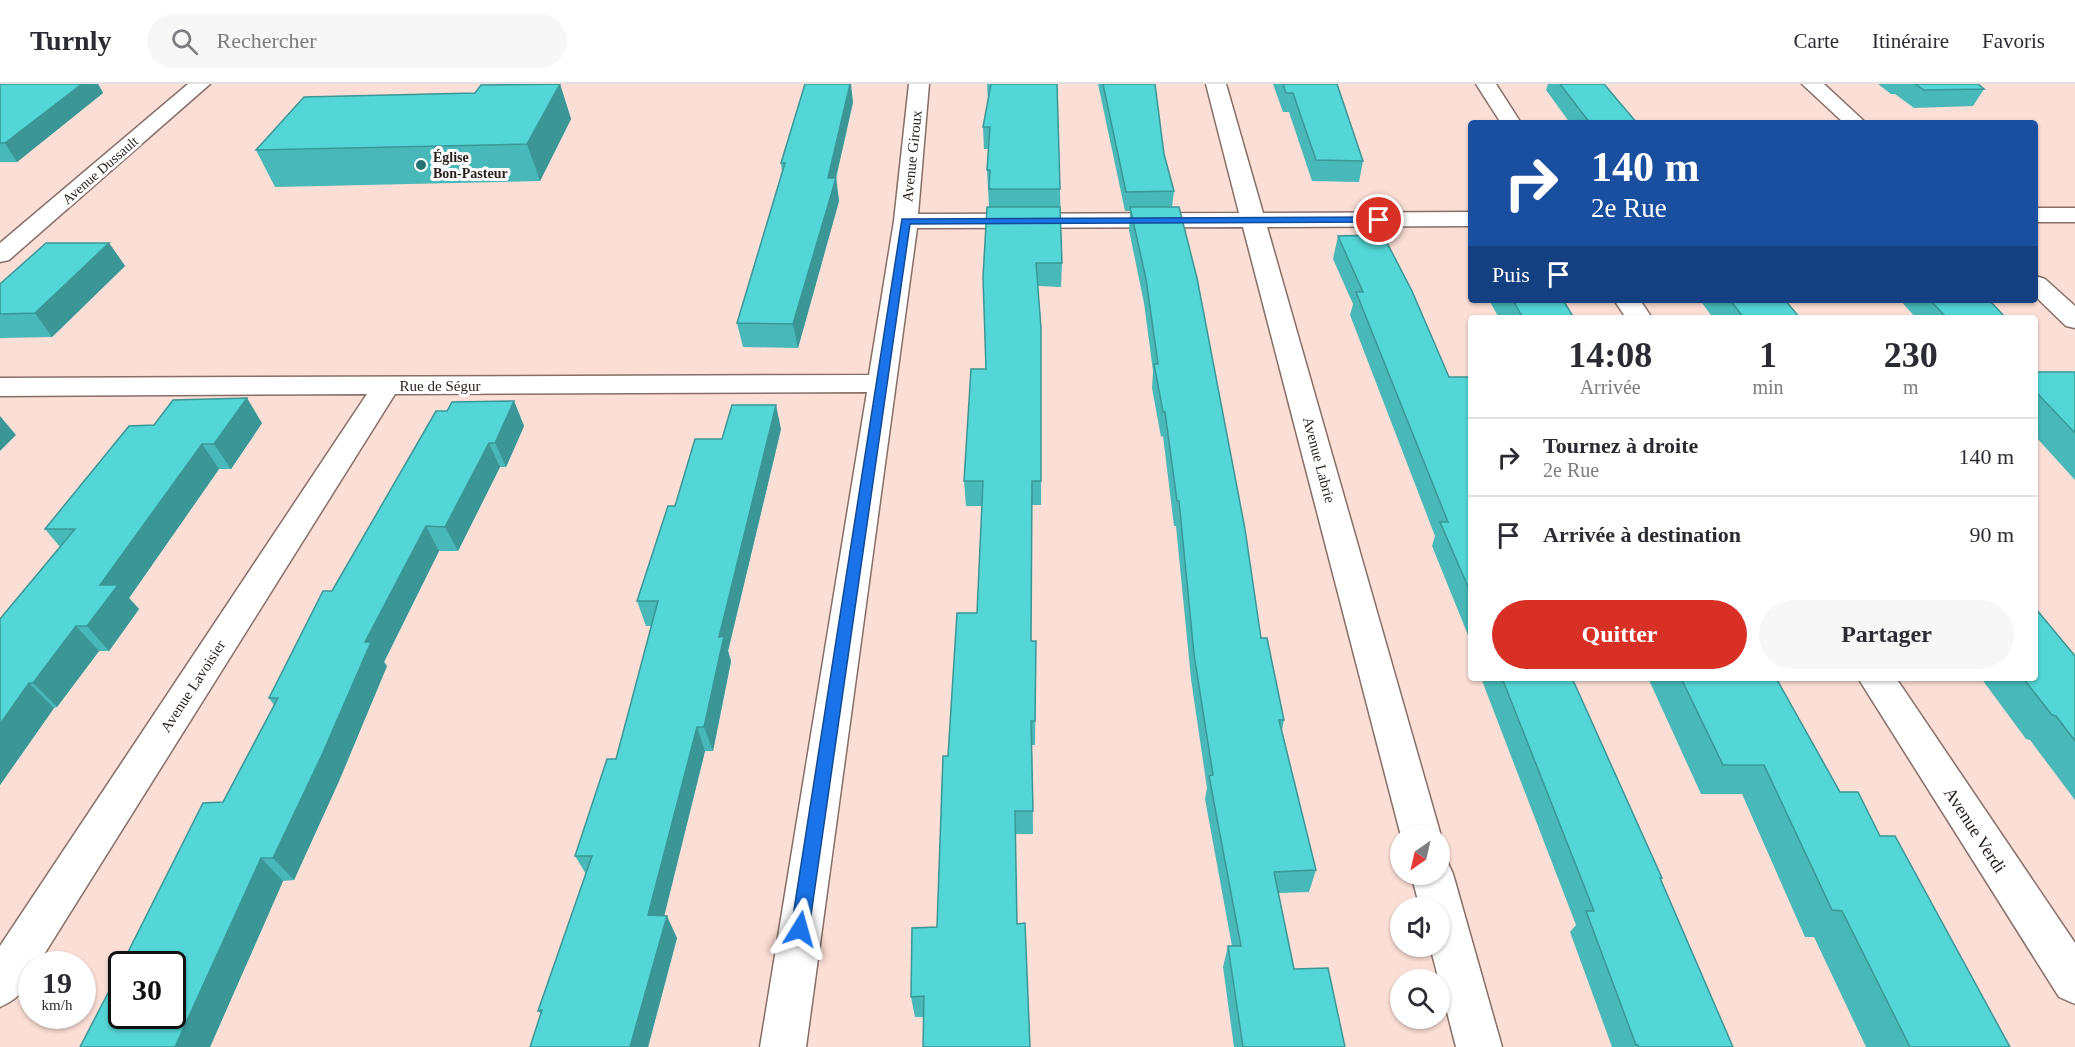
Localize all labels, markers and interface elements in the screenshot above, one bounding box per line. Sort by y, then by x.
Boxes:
search box [147,14,567,68]
text: Turnly [30,25,111,56]
icon: search [168,25,201,58]
text: Rechercher [216,28,317,53]
text: Carte [1794,29,1839,53]
text: Itinéraire [1872,29,1949,53]
text: Favoris [1982,29,2045,53]
street label: Avenue Giroux [899,109,925,202]
street label: Avenue Dussault [60,133,141,207]
icon: right [1492,144,1570,222]
text: 140 m [1591,144,1700,190]
place label: Église Bon-Pasteur [433,149,508,181]
marker: Église Bon-Pasteur [414,158,428,172]
text: 2e Rue [1591,193,1667,223]
pin [1353,194,1404,245]
icon: arrive [1362,203,1395,236]
icon: arrive [1542,258,1575,291]
text: Puis [1492,262,1530,287]
text: 14:08 [1568,335,1652,375]
text: 1 [1759,335,1777,375]
text: 230 [1884,335,1938,375]
text: Arrivée [1580,376,1641,398]
text: min [1752,376,1784,398]
text: m [1903,376,1919,398]
street label: Rue de Ségur [400,378,480,394]
street label: Avenue Labrie [1300,415,1338,505]
text: Tournez à droite [1543,433,1698,458]
icon: right [1492,441,1525,474]
text: 140 m [1958,444,2014,469]
text: 2e Rue [1543,459,1599,481]
icon: arrive [1492,519,1525,552]
text: Arrivée à destination [1543,522,1741,547]
text: 90 m [1969,522,2014,547]
button: Quitter [1492,600,1747,669]
button: Partager [1759,600,2014,669]
street label: Avenue Lavoisier [157,637,229,735]
street label: Avenue Verdi [1940,784,2010,876]
north arrow [1390,825,1450,885]
map controls [1390,825,1450,1029]
position arrow [768,897,832,961]
button: sound [1390,897,1450,957]
speed limit sign: 30 [108,951,186,1029]
text: 19 [42,966,72,999]
button: search [1390,969,1450,1029]
text: km/h [42,997,72,1013]

